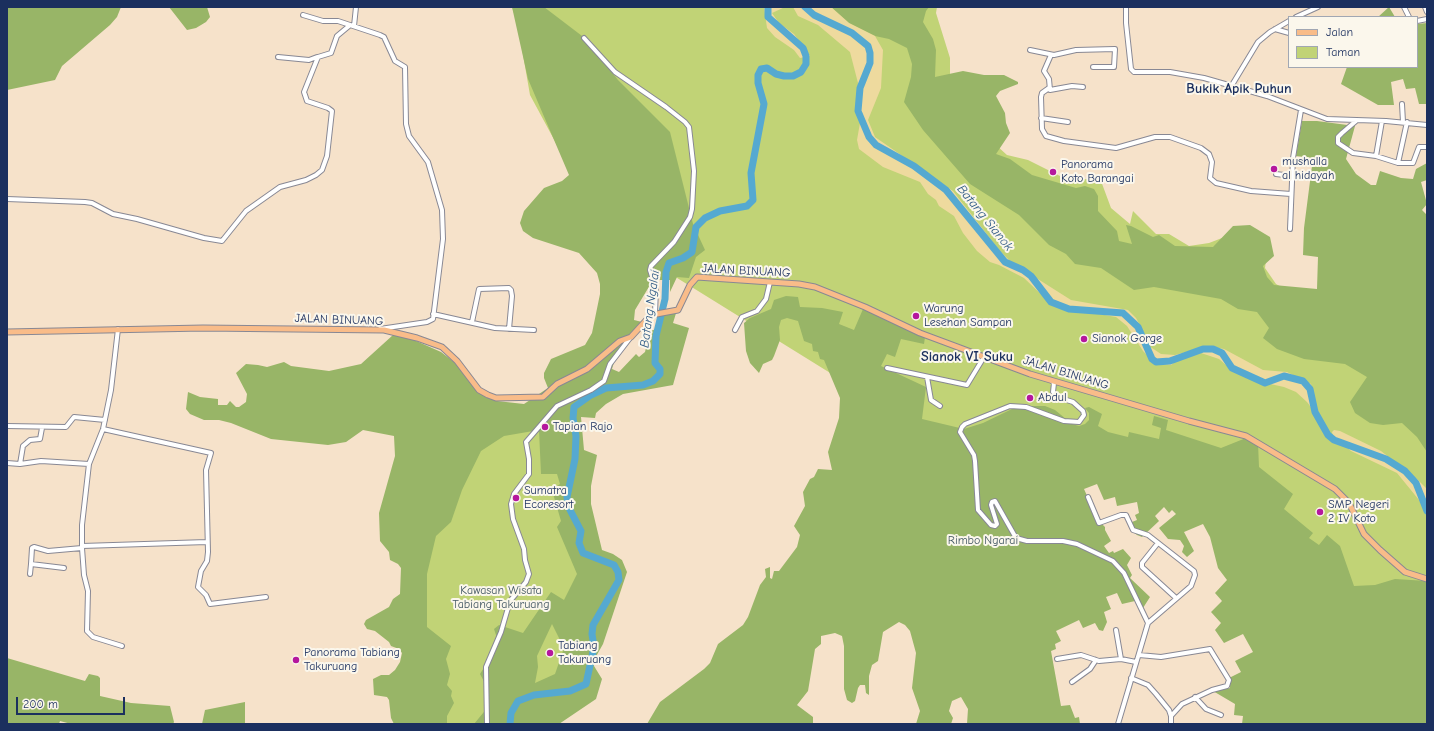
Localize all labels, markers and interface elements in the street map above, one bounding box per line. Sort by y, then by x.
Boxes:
legend [1288,16,1418,68]
text: Jalan [1326,25,1353,39]
text: Taman [1326,45,1360,59]
district label: Bukik Apik Puhun [1186,81,1292,97]
place label: mushalla al hidayah [1282,155,1334,183]
place label: Panorama Koto Barangai [1061,158,1134,186]
marker: mushalla al hidayah [1269,164,1279,174]
marker: Panorama Koto Barangai [1048,167,1058,177]
water label: Batang Sianok [954,182,1016,254]
street label: JALAN BINUANG [701,261,791,281]
water label: Batang Ngalai [637,269,663,349]
place label: Warung Lesehan Sampan [924,302,1012,330]
street label: JALAN BINUANG [294,311,384,329]
marker: Warung Lesehan Sampan [911,311,921,321]
place label: Sianok Gorge [1092,332,1162,346]
marker: Sianok Gorge [1079,334,1089,344]
district label: Sianok VI Suku [921,349,1013,365]
street label: JALAN BINUANG [1021,353,1111,393]
place label: Abdul [1038,391,1067,405]
marker: Abdul [1025,393,1035,403]
place label: Tapian Rajo [553,420,613,434]
marker: Tapian Rajo [540,422,550,432]
place label: Sumatra Ecoresort [524,484,573,512]
marker: Sumatra Ecoresort [511,493,521,503]
place label: SMP Negeri 2 IV Koto [1328,498,1389,526]
marker: SMP Negeri 2 IV Koto [1315,507,1325,517]
park label: Rimbo Ngarai [948,534,1018,548]
park label: Kawasan Wisata Tabiang Takuruang [452,584,550,612]
place label: Tabiang Takuruang [558,639,611,667]
place label: Panorama Tabiang Takuruang [304,646,400,674]
marker: Tabiang Takuruang [545,648,555,658]
marker: Panorama Tabiang Takuruang [291,655,301,665]
scale bar [18,689,127,715]
text: 200 m [23,697,58,711]

